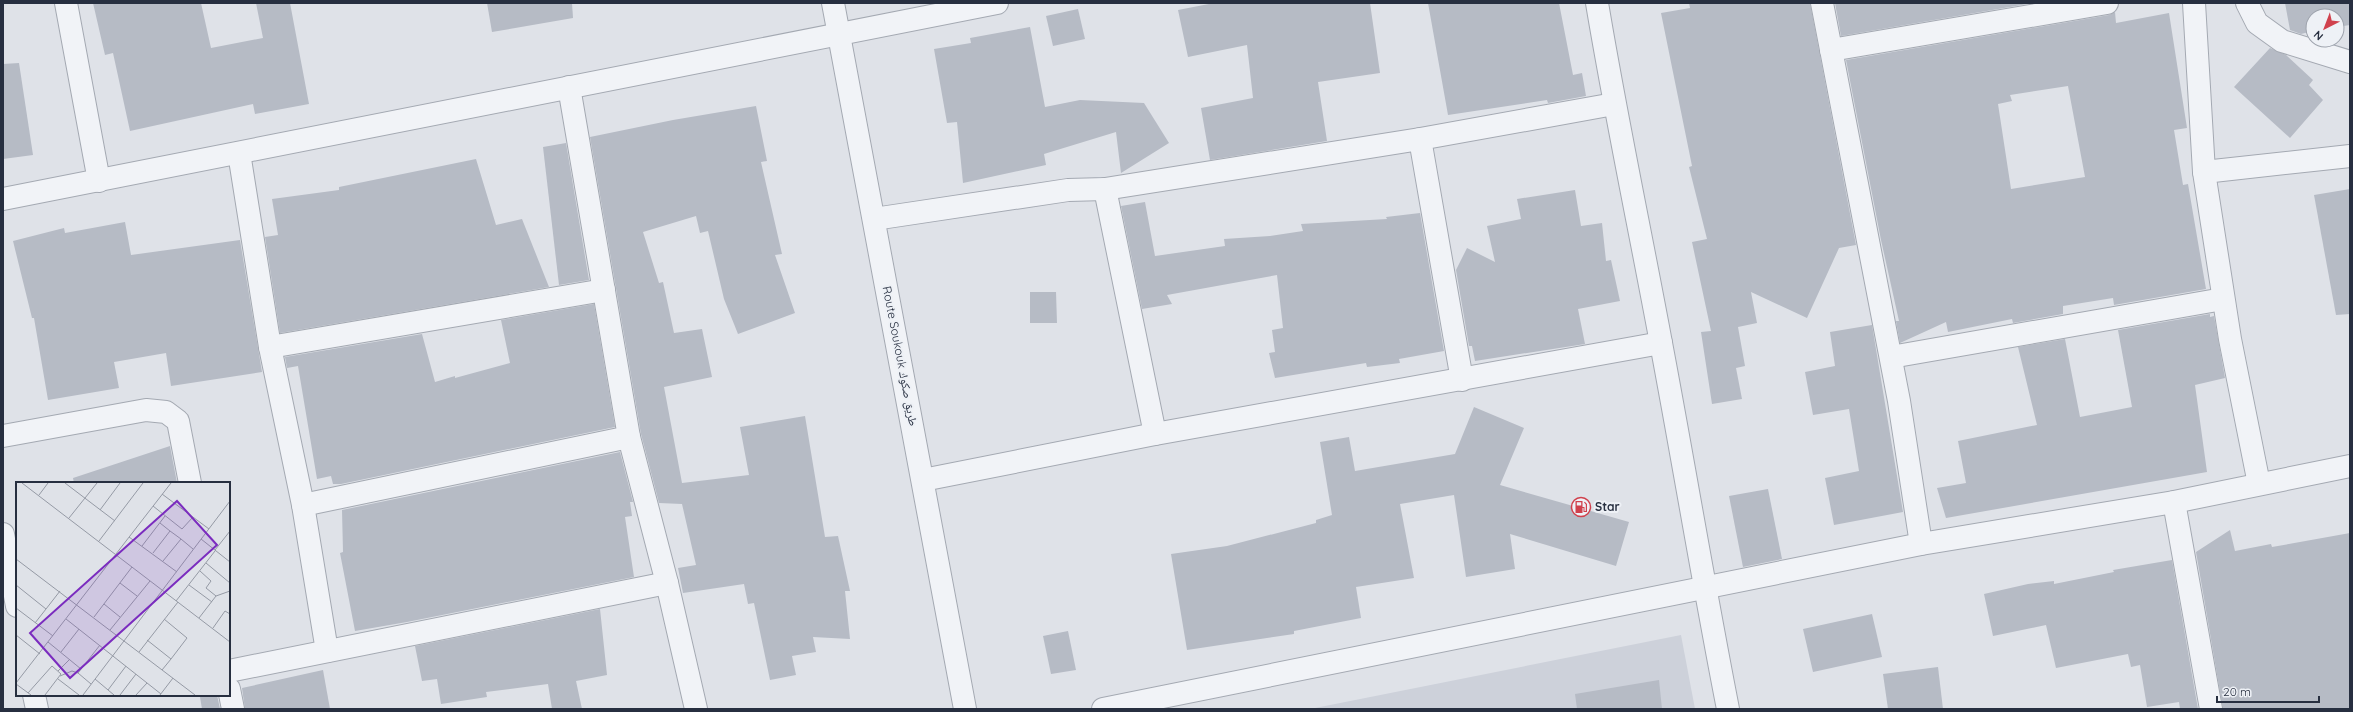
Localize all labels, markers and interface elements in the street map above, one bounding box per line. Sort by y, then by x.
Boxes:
north arrow [2305,8,2345,48]
text: N [2311,28,2326,43]
street label: Route Soukouk طريق صكوك [879,285,921,427]
inset map [16,482,230,696]
fuel station icon: Star [1570,496,1592,518]
place label: Star [1595,499,1620,514]
scale bar [2217,678,2319,704]
text: 20 m [2223,684,2251,699]

